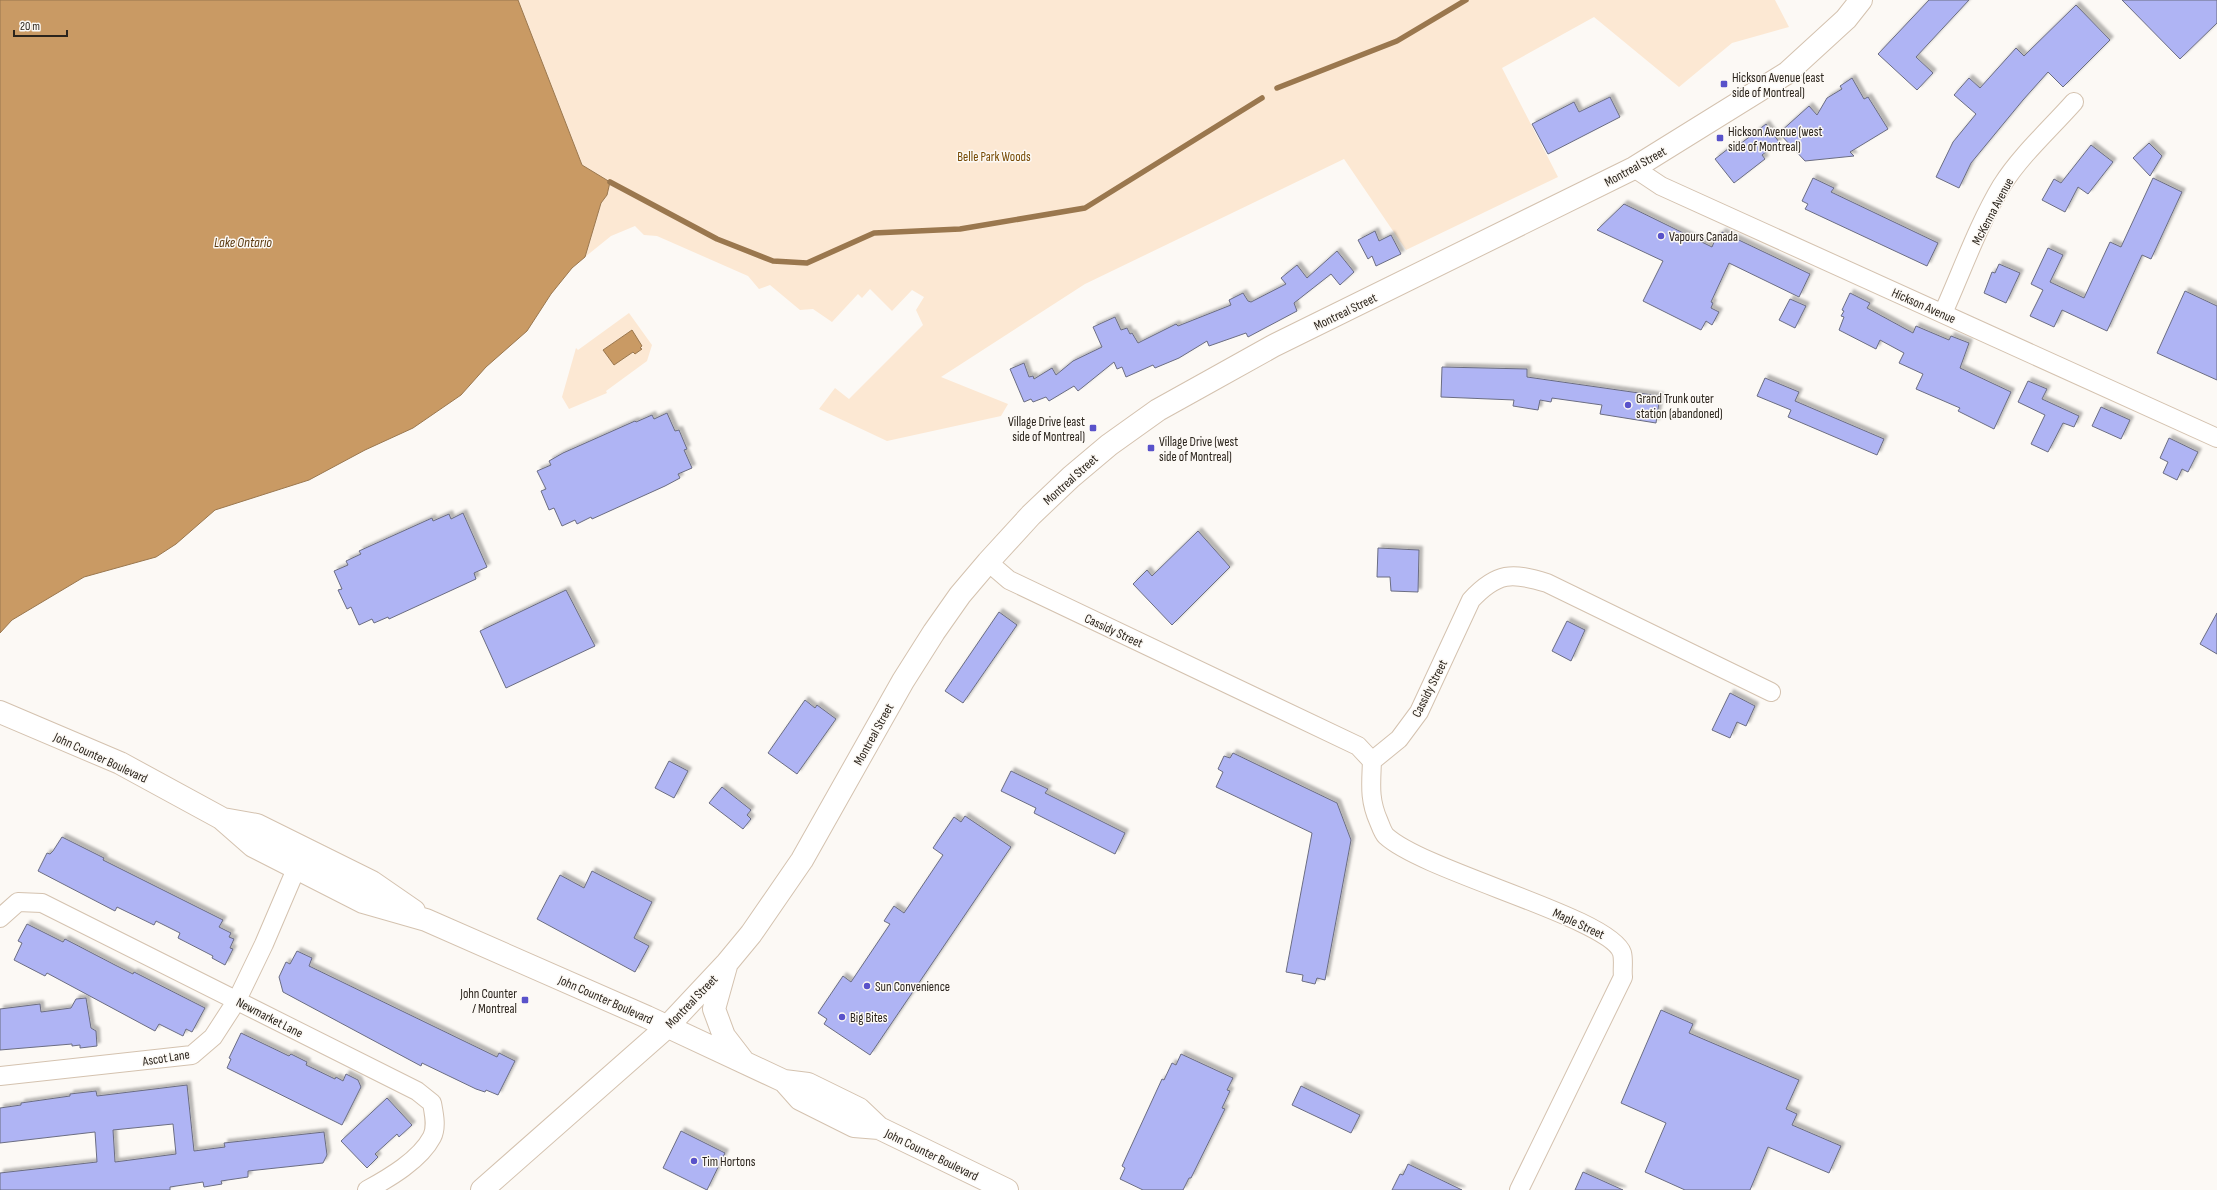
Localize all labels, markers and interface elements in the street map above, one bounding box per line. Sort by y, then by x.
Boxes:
scale bar [14,12,67,38]
text: 20 m [20,19,40,34]
place label: Hickson Avenue (east side of Montreal) [1732,70,1824,101]
marker: Hickson Avenue (east side of Montreal) [1719,79,1729,89]
place label: Hickson Avenue (west side of Montreal) [1728,124,1822,155]
marker: Hickson Avenue (west side of Montreal) [1715,133,1725,143]
street label: Montreal Street [1602,143,1669,190]
park label: Belle Park Woods [957,149,1031,165]
street label: McKenna Avenue [1968,175,2017,248]
place label: Vapours Canada [1669,229,1738,245]
marker: Vapours Canada [1656,231,1666,241]
water label: Lake Ontario [214,234,272,251]
street label: Hickson Avenue [1889,285,1958,327]
street label: Montreal Street [1311,290,1380,334]
place label: Grand Trunk outer station (abandoned) [1636,391,1723,422]
marker: Grand Trunk outer station (abandoned) [1623,400,1633,410]
place label: Village Drive (east side of Montreal) [1008,414,1085,445]
marker: Village Drive (east side of Montreal) [1088,423,1098,433]
place label: Village Drive (west side of Montreal) [1159,434,1238,465]
marker: Village Drive (west side of Montreal) [1146,443,1156,453]
street label: Montreal Street [1040,451,1101,509]
street label: Cassidy Street [1082,610,1145,651]
street label: Cassidy Street [1409,657,1451,720]
street label: Montreal Street [850,701,897,768]
street label: John Counter Boulevard [50,729,150,787]
street label: Maple Street [1550,905,1607,943]
street label: John Counter Boulevard [555,972,655,1028]
street label: Montreal Street [662,972,721,1032]
place label: Sun Convenience [875,979,950,995]
marker: Sun Convenience [862,981,872,991]
place label: John Counter / Montreal [459,986,517,1017]
street label: Newmarket Lane [233,994,306,1042]
marker: John Counter / Montreal [520,995,530,1005]
place label: Big Bites [850,1010,888,1026]
marker: Big Bites [837,1012,847,1022]
street label: Ascot Lane [140,1046,191,1070]
street label: John Counter Boulevard [881,1125,981,1184]
place label: Tim Hortons [702,1154,756,1170]
marker: Tim Hortons [689,1156,699,1166]

